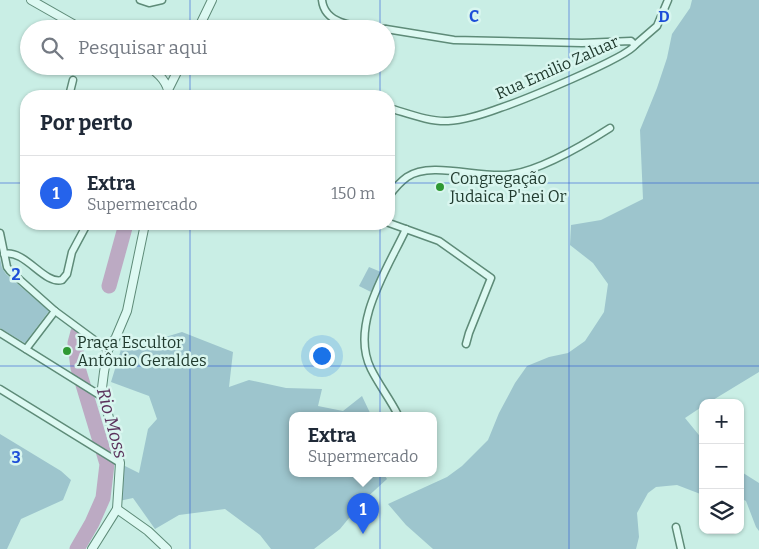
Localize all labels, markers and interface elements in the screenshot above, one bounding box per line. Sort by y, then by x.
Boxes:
text: C [469,7,479,26]
text: D [658,7,670,26]
search box [20,20,395,75]
street label: Rua Emilio Zaluar [493,32,622,103]
icon: search [38,34,66,62]
text: Pesquisar aqui [78,36,207,59]
text: Por perto [40,110,133,136]
place label: Congregação Judaica P'nei Or [449,169,567,206]
text: Extra [87,172,135,195]
marker: Congregação Judaica P'nei Or [434,181,446,193]
text: 1 [53,184,59,203]
text: 150 m [331,184,375,203]
text: Supermercado [87,195,197,214]
text: 2 [11,265,21,284]
place label: Praça Escultor Antônio Geraldes [77,333,207,370]
your location [309,343,335,369]
marker: Praça Escultor Antônio Geraldes [61,345,73,357]
water label: Rio Moss [92,385,132,461]
map controls [699,399,744,534]
button: + [699,399,744,444]
popup [289,412,437,477]
text: Extra [308,424,356,447]
button: − [699,444,744,489]
text: Supermercado [308,447,418,466]
text: 3 [11,448,21,467]
button: layers [699,489,744,534]
pin: 1 [347,493,379,534]

